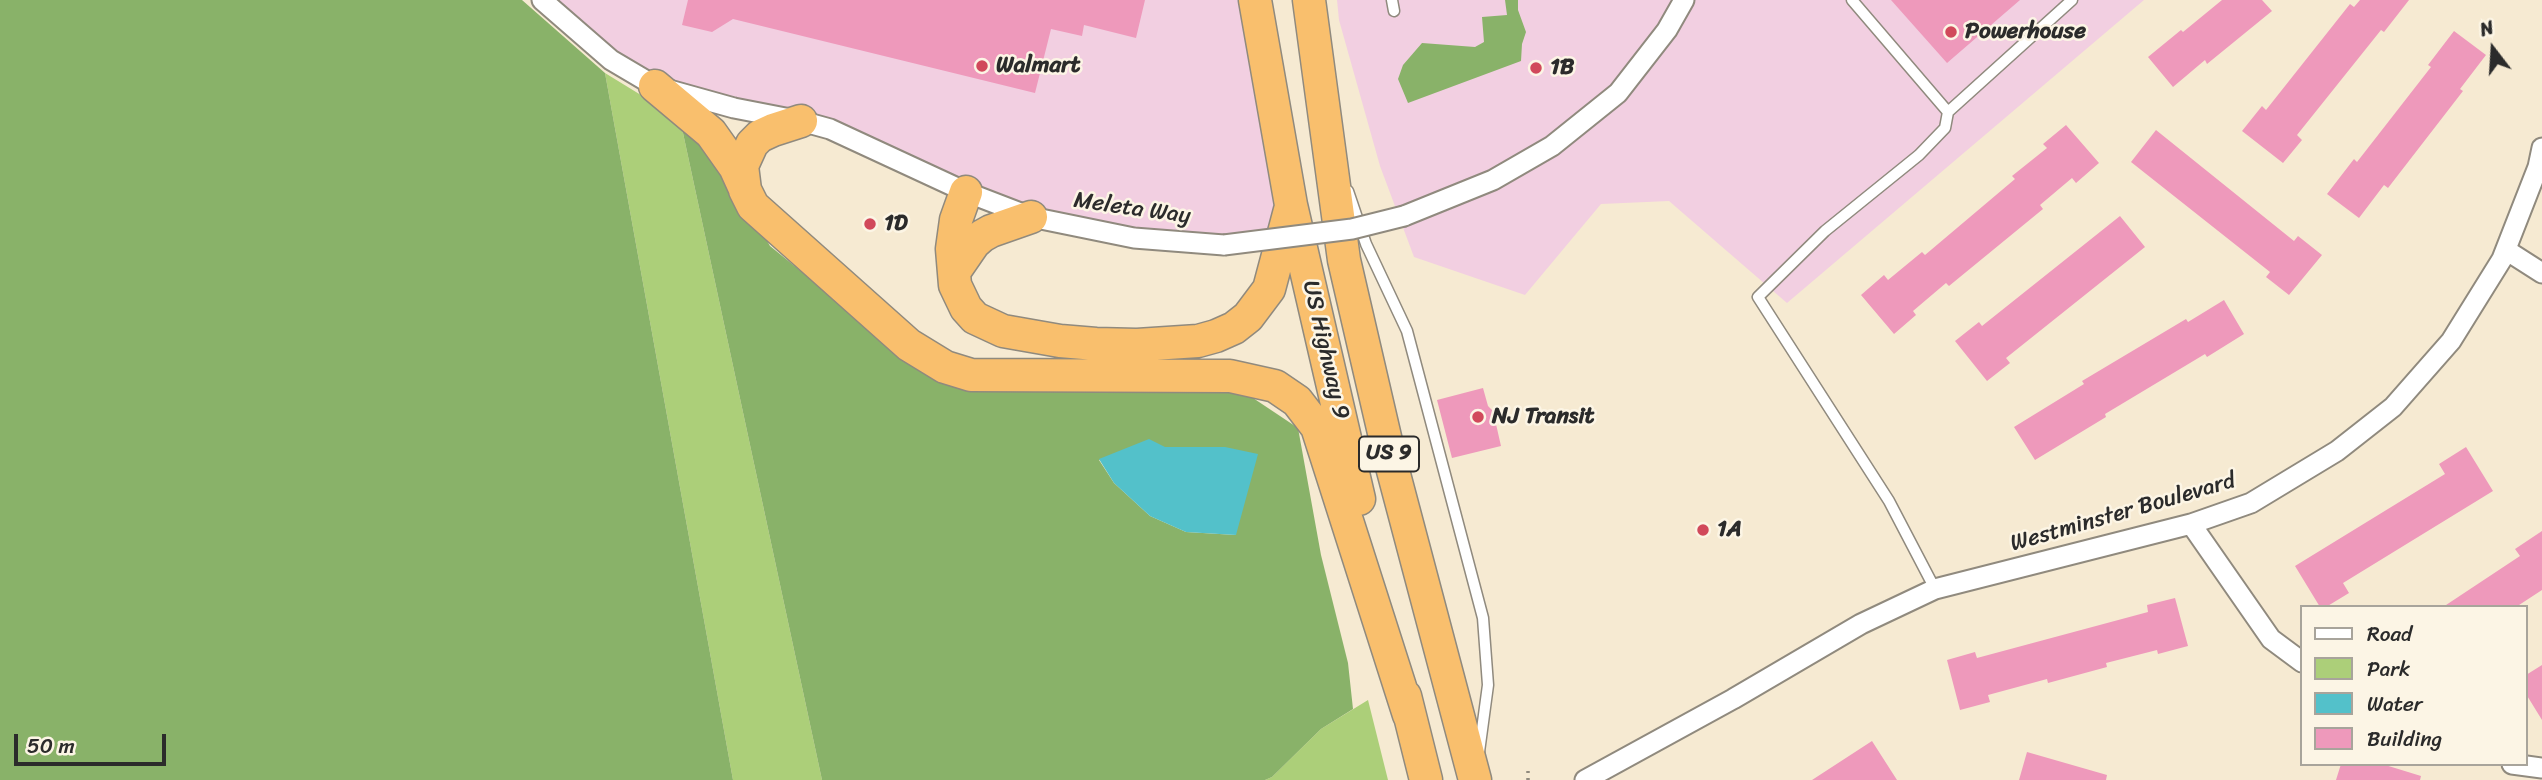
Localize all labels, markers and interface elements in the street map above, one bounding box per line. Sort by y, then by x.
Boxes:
text: N [2476,11,2498,46]
north arrow [2458,14,2528,84]
place label: Powerhouse [1965,18,2086,46]
marker: Powerhouse [1943,24,1959,40]
place label: Walmart [996,52,1081,80]
place label: 1B [1550,54,1574,82]
marker: Walmart [974,58,990,74]
marker: 1B [1528,60,1544,76]
street label: Meleta Way [1072,187,1192,231]
place label: 1D [884,210,908,238]
marker: 1D [862,216,878,232]
street label: US Highway 9 [1296,278,1354,422]
place label: NJ Transit [1492,403,1595,431]
marker: NJ Transit [1470,409,1486,425]
road number: US 9 [1359,436,1419,472]
street label: Westminster Boulevard [2007,468,2239,558]
place label: 1A [1717,516,1742,544]
marker: 1A [1695,522,1711,538]
legend [2300,605,2528,766]
text: Road [2367,615,2412,653]
text: Park [2367,650,2410,688]
text: Water [2367,685,2422,723]
scale bar [18,720,170,764]
text: Building [2367,720,2442,758]
text: 50 m [27,727,75,765]

